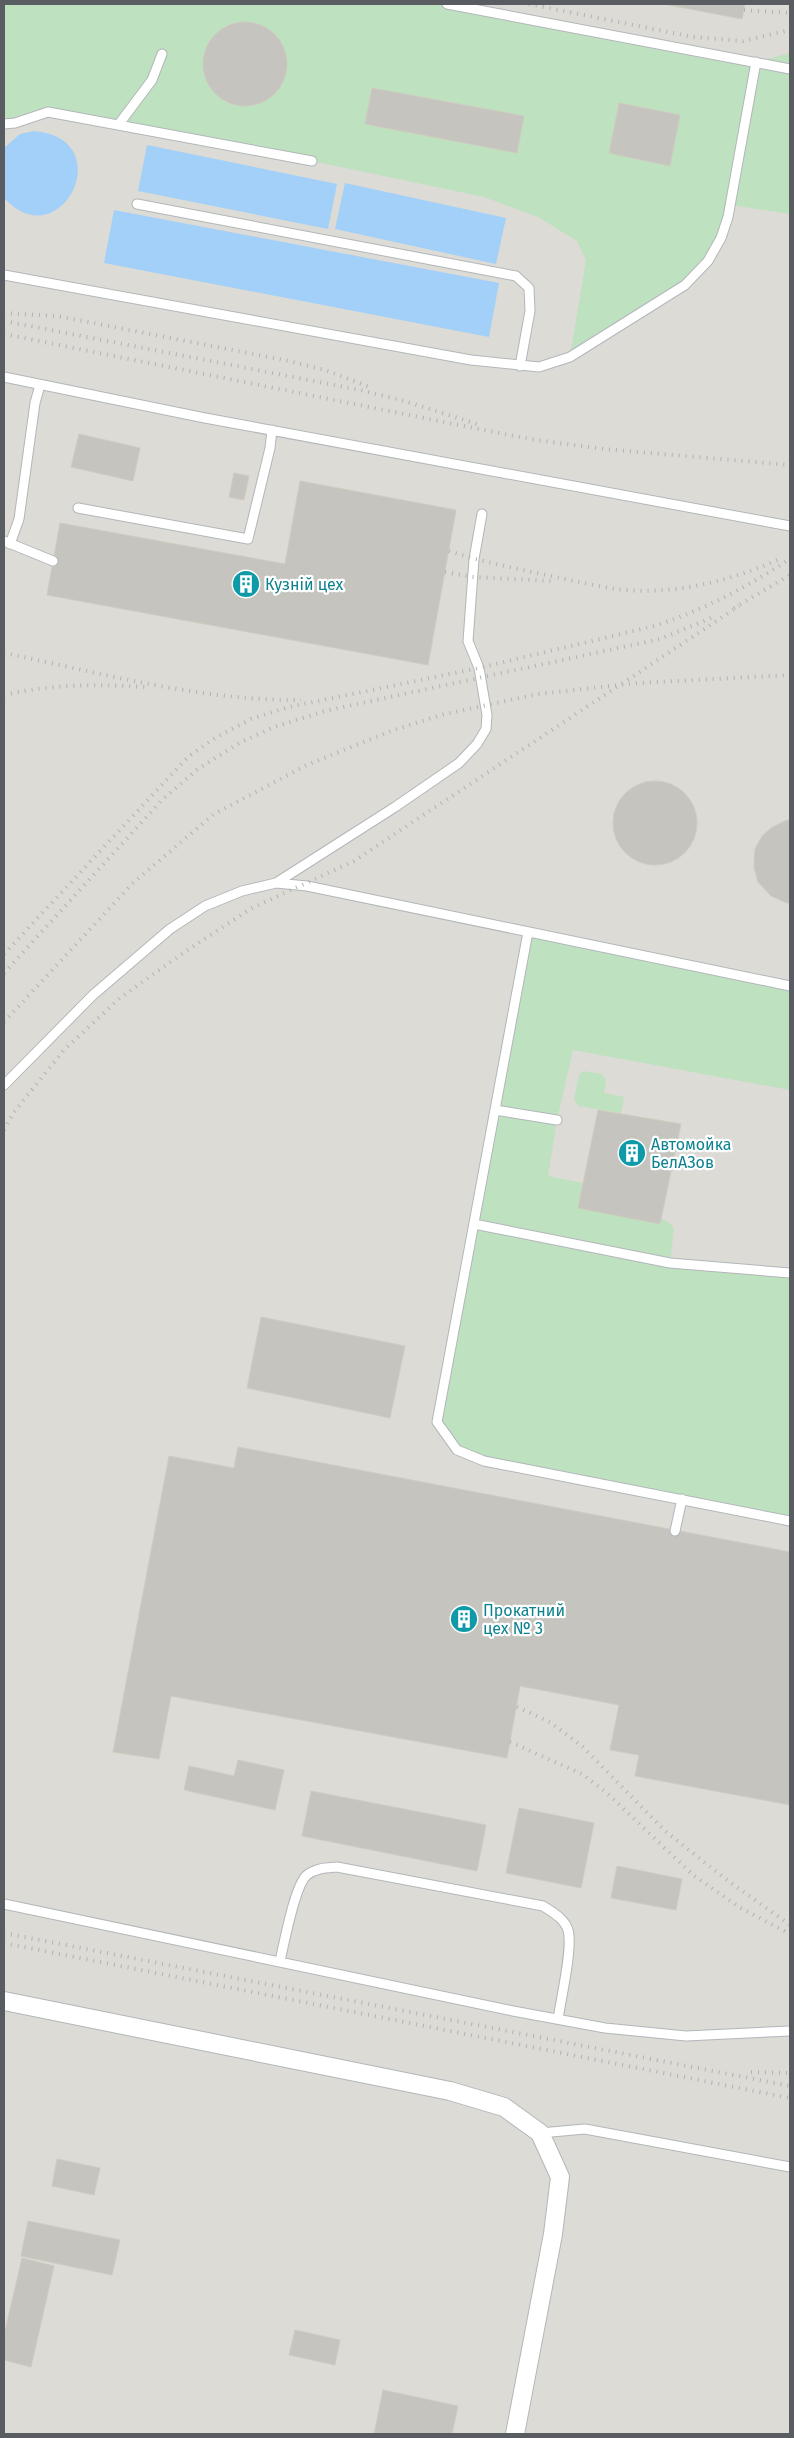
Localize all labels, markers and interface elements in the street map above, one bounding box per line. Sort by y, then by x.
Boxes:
building icon: Кузній цех [231,569,261,599]
place label: Кузній цех [265,575,344,594]
place label: Автомойка БелАЗов [651,1135,731,1172]
building icon: Автомойка БелАЗов [617,1138,647,1168]
place label: Прокатний цех № 3 [483,1601,565,1638]
building icon: Прокатний цех № 3 [449,1604,479,1634]

